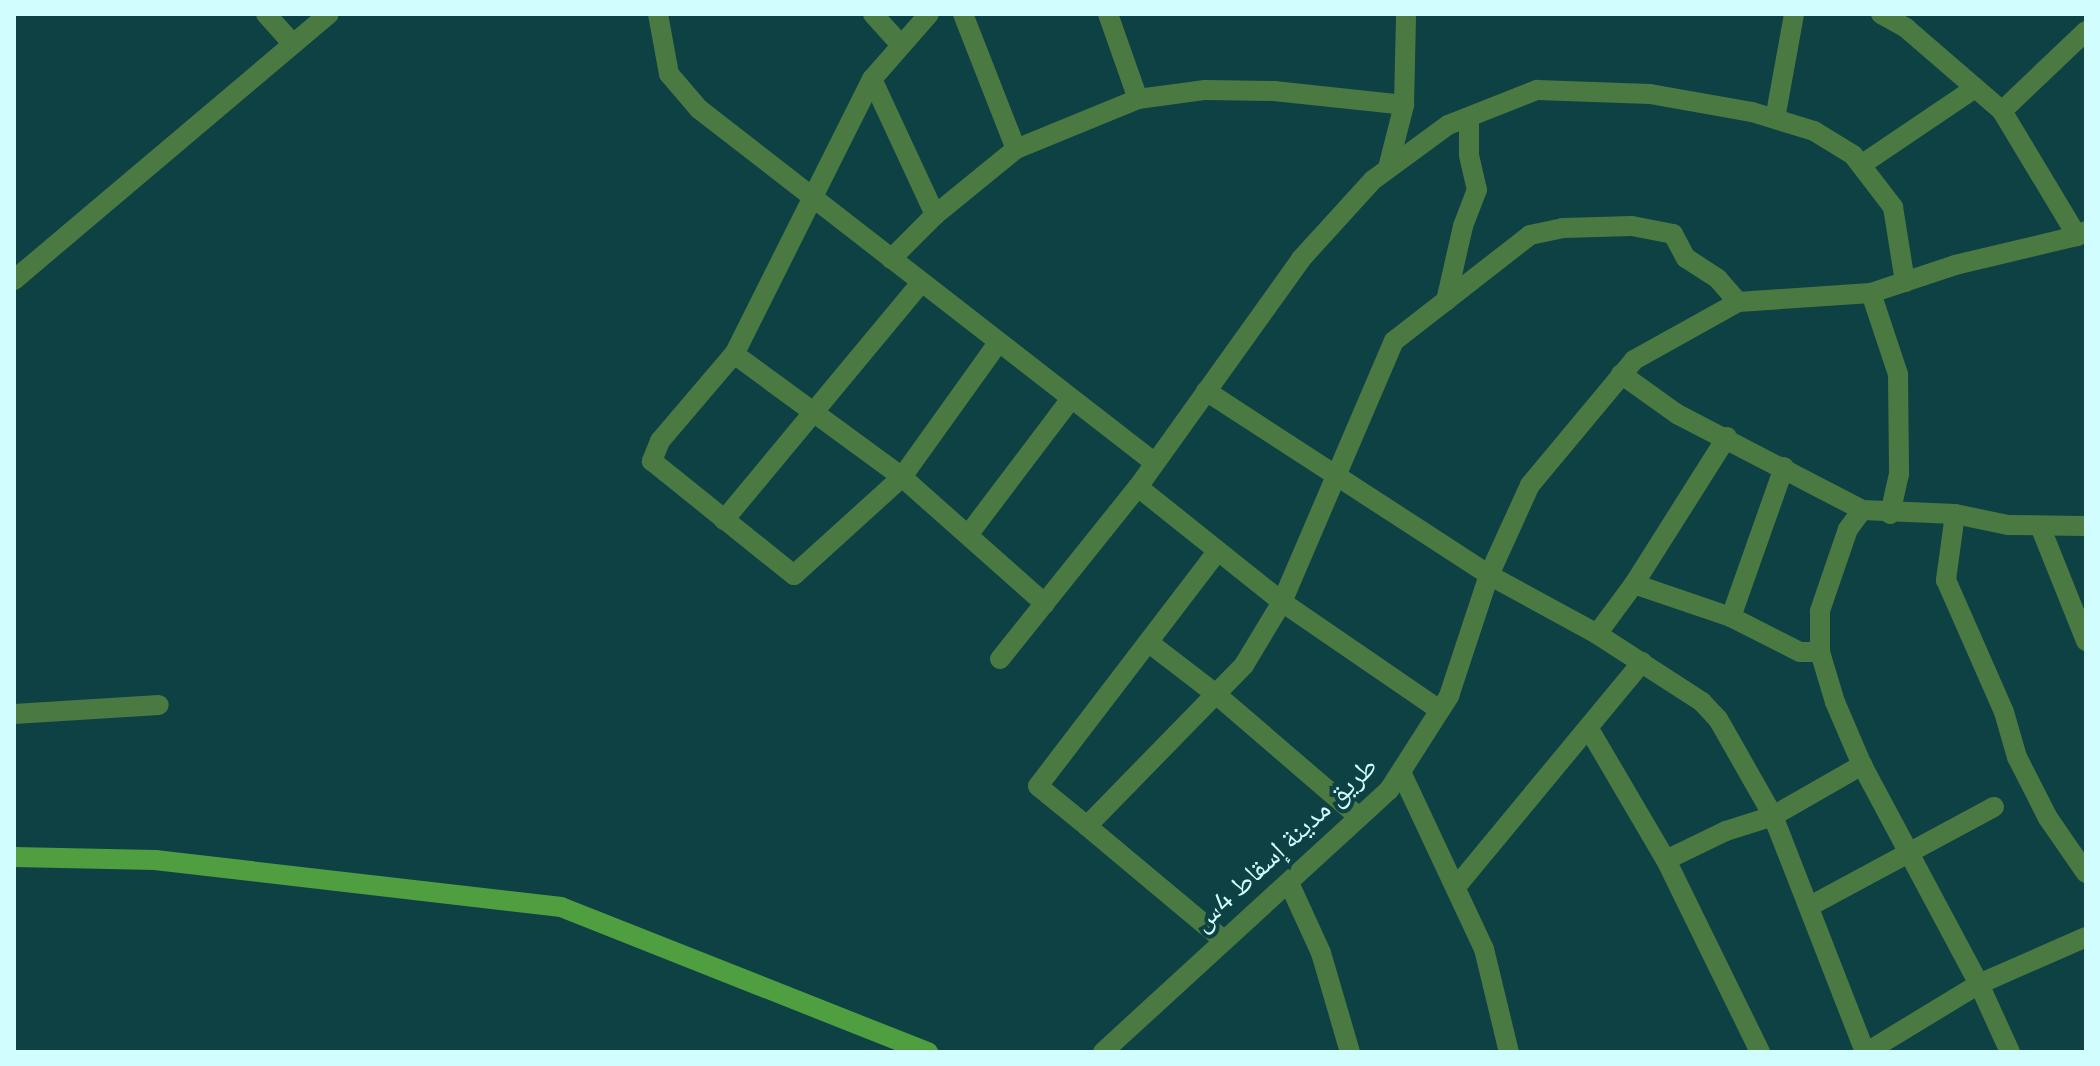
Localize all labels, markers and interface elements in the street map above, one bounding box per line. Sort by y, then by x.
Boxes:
street label: طريق مدينة إسقاط 4س [1184,749,1384,937]

